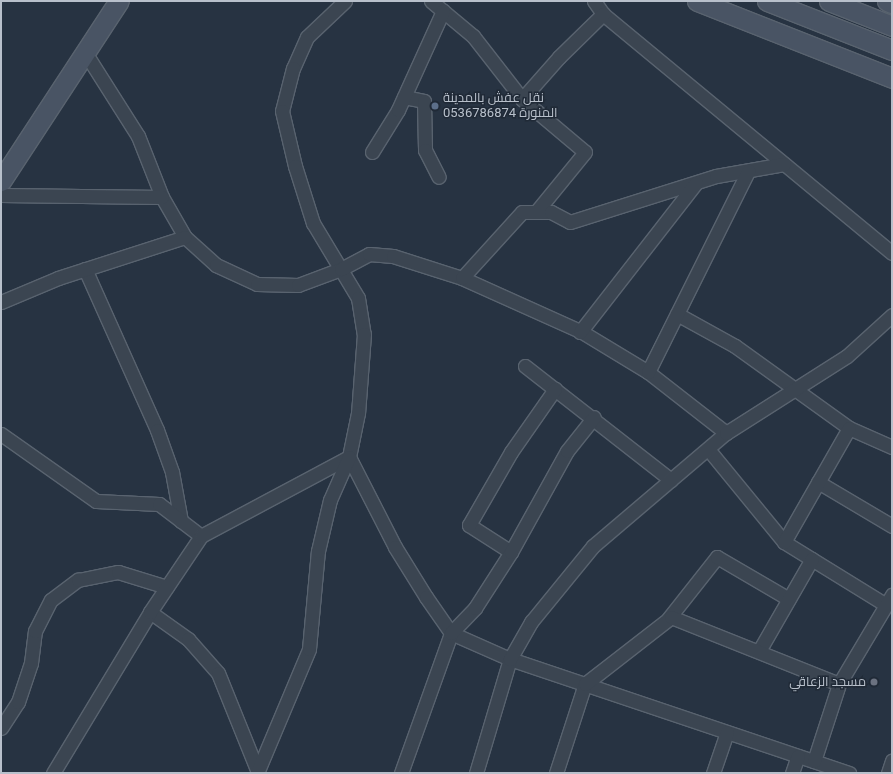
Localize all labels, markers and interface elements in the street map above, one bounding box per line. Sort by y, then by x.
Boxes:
place label: نقل عفش بالمدينة المنورة 0536786874 [443,91,557,122]
marker: نقل عفش بالمدينة المنورة 0536786874 [430,101,440,111]
place label: مسجد الزعاقي [789,674,866,690]
marker: مسجد الزعاقي [869,677,879,687]

